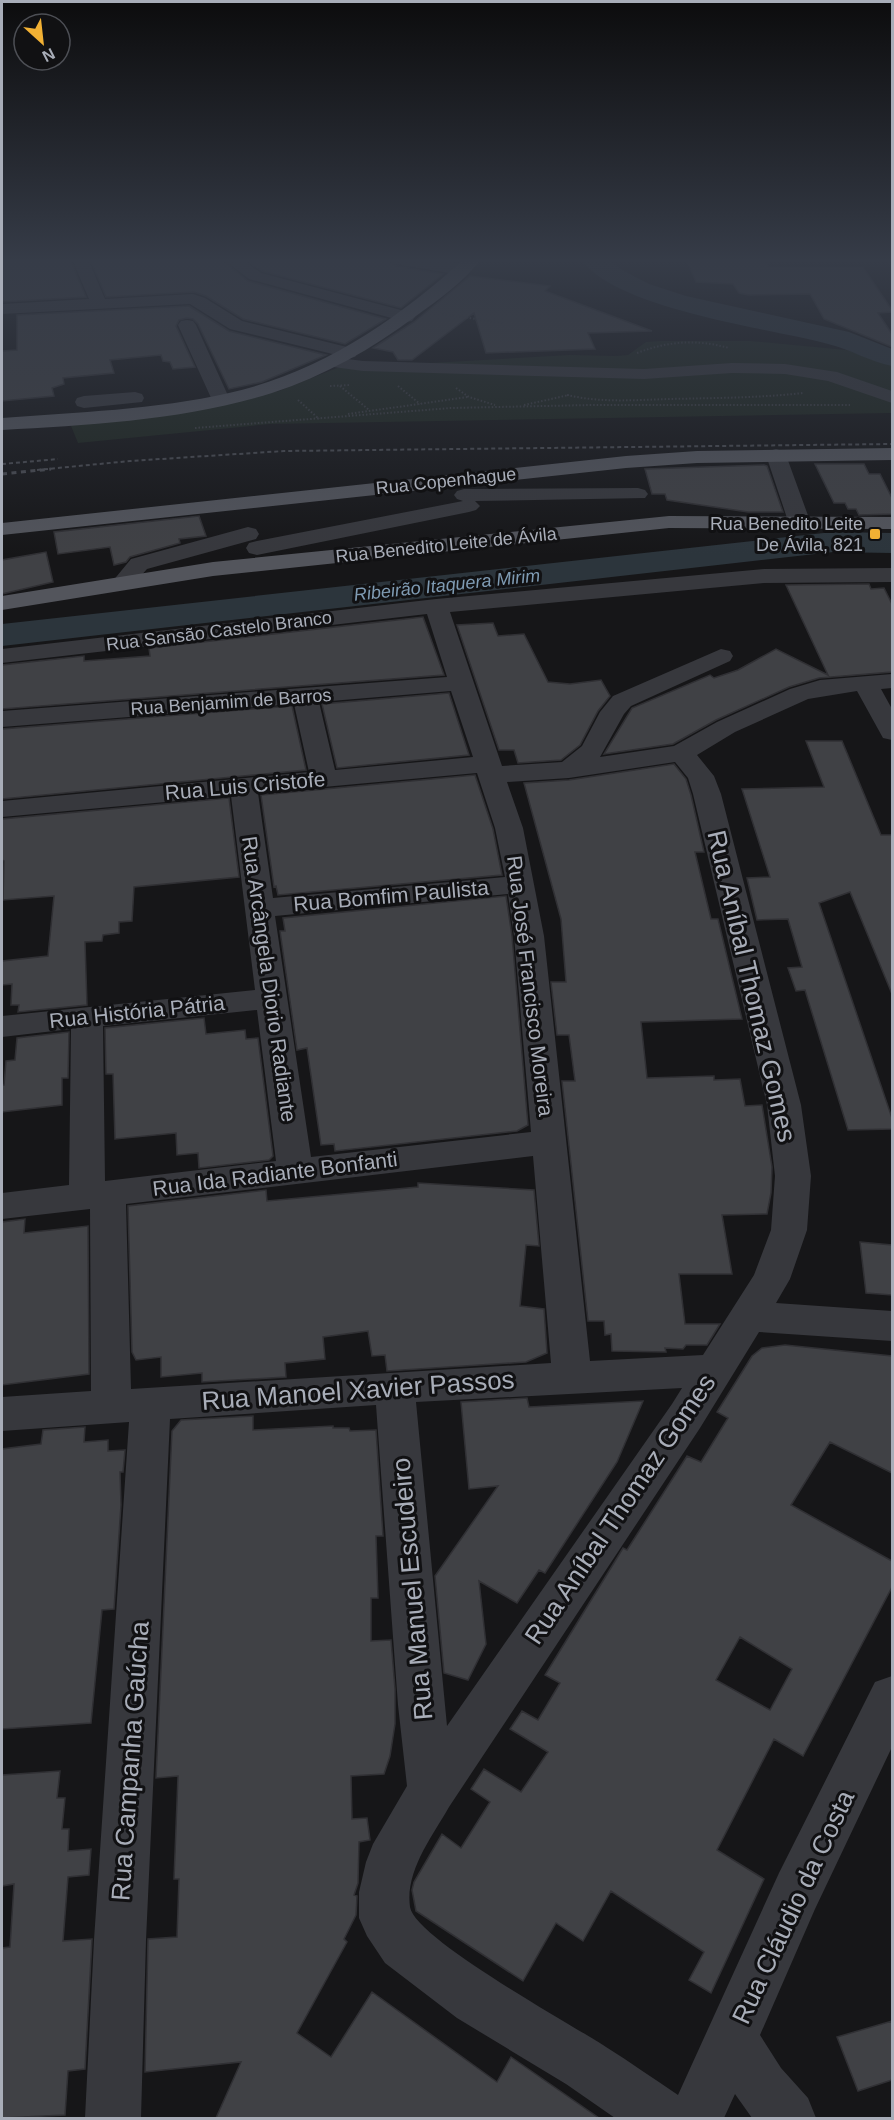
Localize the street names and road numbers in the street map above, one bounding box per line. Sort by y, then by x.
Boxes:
street label: Rua Copenhague [375,464,517,498]
street label: Rua Benedito Leite de Ávila [334,523,558,567]
street label: Rua Sansão Castelo Branco [105,607,333,655]
street label: Rua Benjamim de Barros [130,685,332,719]
street label: Rua Luis Cristofe [164,767,326,804]
street label: Rua Aníbal Thomaz Gomes [702,827,802,1145]
street label: Rua Arcângela Diorio Radiante [238,835,301,1123]
street label: Rua José Francisco Moreira [503,854,558,1118]
street label: Rua Bomfim Paulista [292,875,490,916]
street label: Rua História Pátria [48,991,226,1032]
street label: Rua Ida Radiante Bonfanti [151,1147,399,1200]
street label: Rua Manoel Xavier Passos [201,1364,515,1416]
street label: Rua Aníbal Thomaz Gomes [518,1368,722,1650]
street label: Rua Manuel Escudeiro [386,1457,438,1721]
street label: Rua Campanha Gaúcha [105,1620,155,1902]
street label: Rua Cláudio da Costa [726,1785,861,2029]

